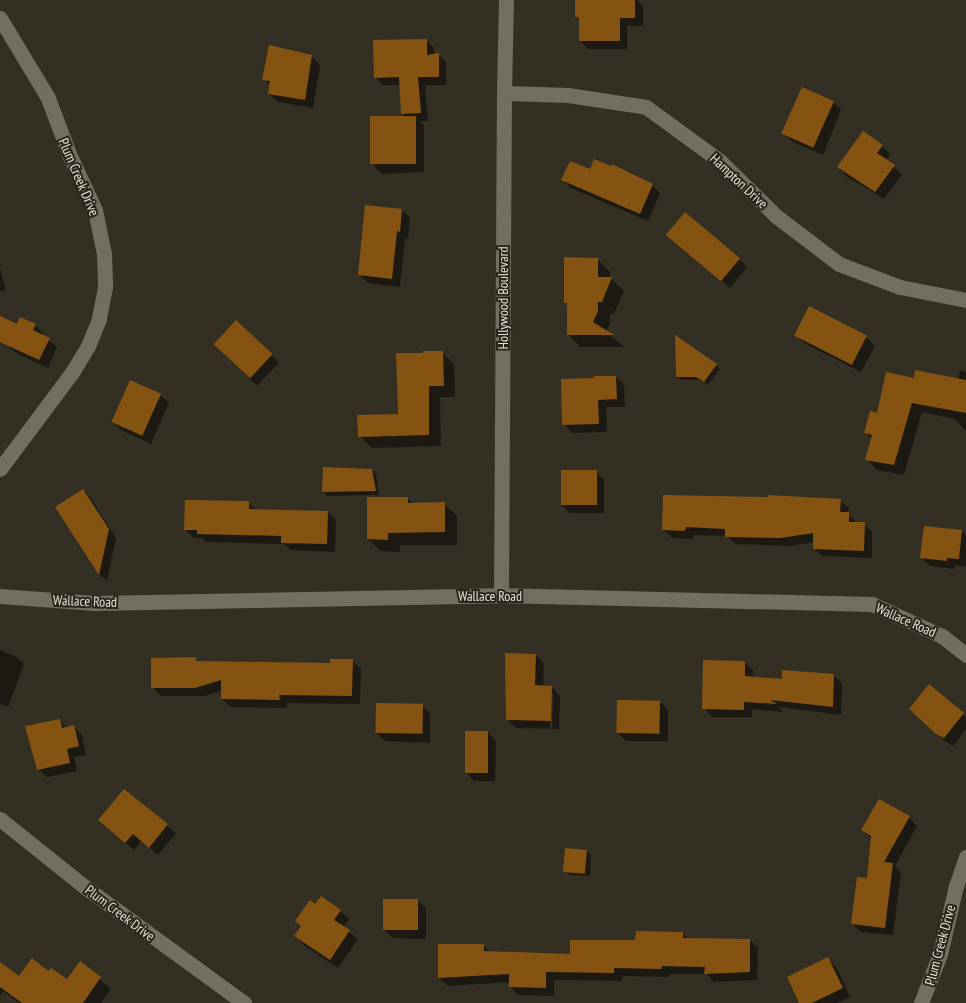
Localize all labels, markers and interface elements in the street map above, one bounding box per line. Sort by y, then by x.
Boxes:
street label: Plum Creek Drive [55,135,103,219]
street label: Hampton Drive [707,150,771,212]
street label: Hollywood Boulevard [495,246,511,350]
street label: Wallace Road [458,588,522,604]
street label: Wallace Road [53,591,117,611]
street label: Wallace Road [873,599,939,641]
street label: Plum Creek Drive [82,881,158,945]
street label: Plum Creek Drive [921,903,959,987]

